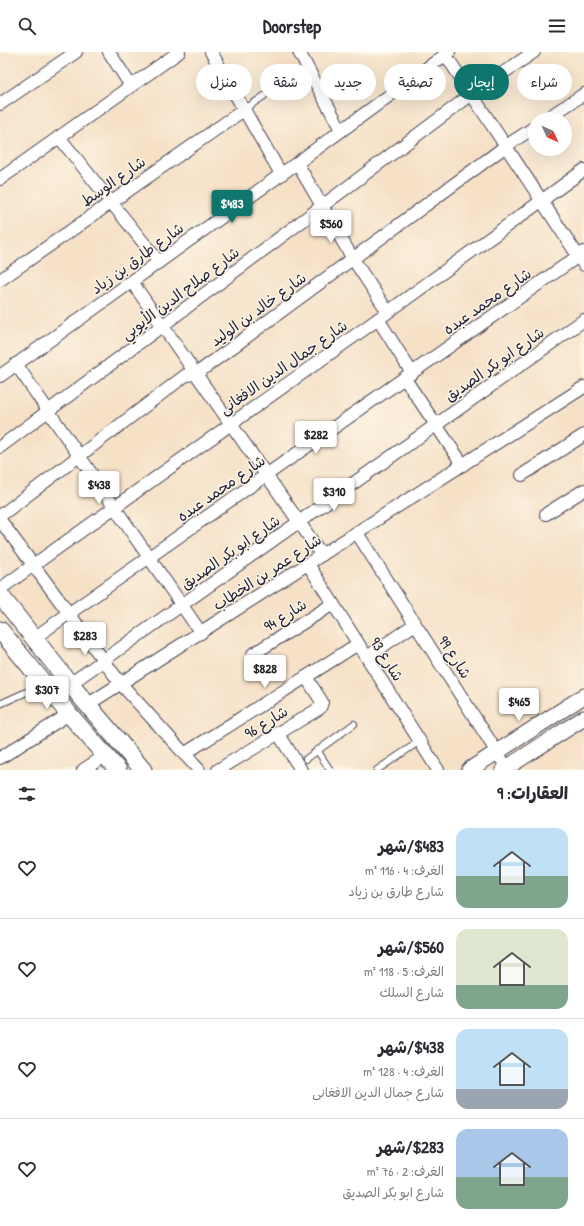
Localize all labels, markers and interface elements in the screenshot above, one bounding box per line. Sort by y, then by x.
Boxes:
text: Doorstep [263,14,321,39]
icon: search [16,15,38,37]
icon: menu [546,15,568,37]
chip: منزل [196,64,252,100]
chip: شقة [260,64,312,100]
chip: جديد [320,64,376,100]
chip: تصفية [384,64,446,100]
chip: إيجار [454,64,509,100]
chip: شراء [517,64,572,100]
north arrow [528,112,572,156]
map controls [528,112,572,156]
street label: شارع الوسط [76,151,150,211]
pin: $483 [208,190,256,224]
text: $483 [221,194,243,212]
pin: $560 [307,210,355,244]
text: $560 [319,214,343,232]
street label: شارع طارق بن زياد [86,217,188,299]
street label: شارع صلاح الدين الأيوبي [116,241,245,347]
street label: شارع محمد عبده [439,263,535,339]
street label: شارع خالد بن الوليد [206,267,310,351]
street label: شارع جمال الدين الافغانى [215,315,351,419]
street label: شارع ابو بكر الصديق [440,322,548,406]
pin: $282 [292,421,340,455]
text: $282 [304,425,328,443]
street label: شارع محمد عبده [173,450,269,526]
pin: $438 [75,471,123,505]
text: $438 [88,475,110,493]
pin: $310 [310,478,358,512]
text: $310 [323,482,345,500]
street label: شارع ابو بكر الصديق [176,510,284,594]
street label: شارع عمر بن الخطاب [208,529,326,615]
street label: شارع 94 [259,594,311,636]
pin: $283 [61,622,109,656]
text: $283 [73,626,97,644]
street label: شارع 99 [433,632,477,682]
street label: شارع 93 [365,633,409,685]
pin: $828 [241,655,289,689]
text: $828 [253,659,277,677]
pin: $307 [23,676,71,710]
text: $307 [35,680,59,698]
pin: $465 [495,688,543,722]
text: $465 [508,692,530,710]
street label: شارع 96 [240,701,292,743]
text: العقارات: 9 [497,781,568,804]
icon: filters [16,783,38,805]
text: $483/شهر [379,834,444,857]
icon: home [488,844,536,892]
icon: heart [16,857,38,879]
text: الغرف: 4 · 116 m² [365,861,444,879]
text: شارع طارق بن زياد [348,882,444,900]
text: $560/شهر [378,935,444,958]
icon: home [488,945,536,993]
icon: heart [16,958,38,980]
text: الغرف: 5 · 118 m² [364,962,444,980]
text: شارع السلك [380,983,444,1001]
text: $438/شهر [379,1035,444,1058]
icon: home [488,1045,536,1093]
icon: heart [16,1058,38,1080]
text: الغرف: 4 · 128 m² [363,1062,444,1080]
text: شارع جمال الدين الافغانى [312,1083,444,1101]
text: $283/شهر [377,1135,444,1158]
icon: home [488,1145,536,1193]
icon: heart [16,1158,38,1180]
text: الغرف: 2 · 76 m² [367,1162,444,1180]
text: شارع ابو بكر الصديق [342,1183,444,1201]

